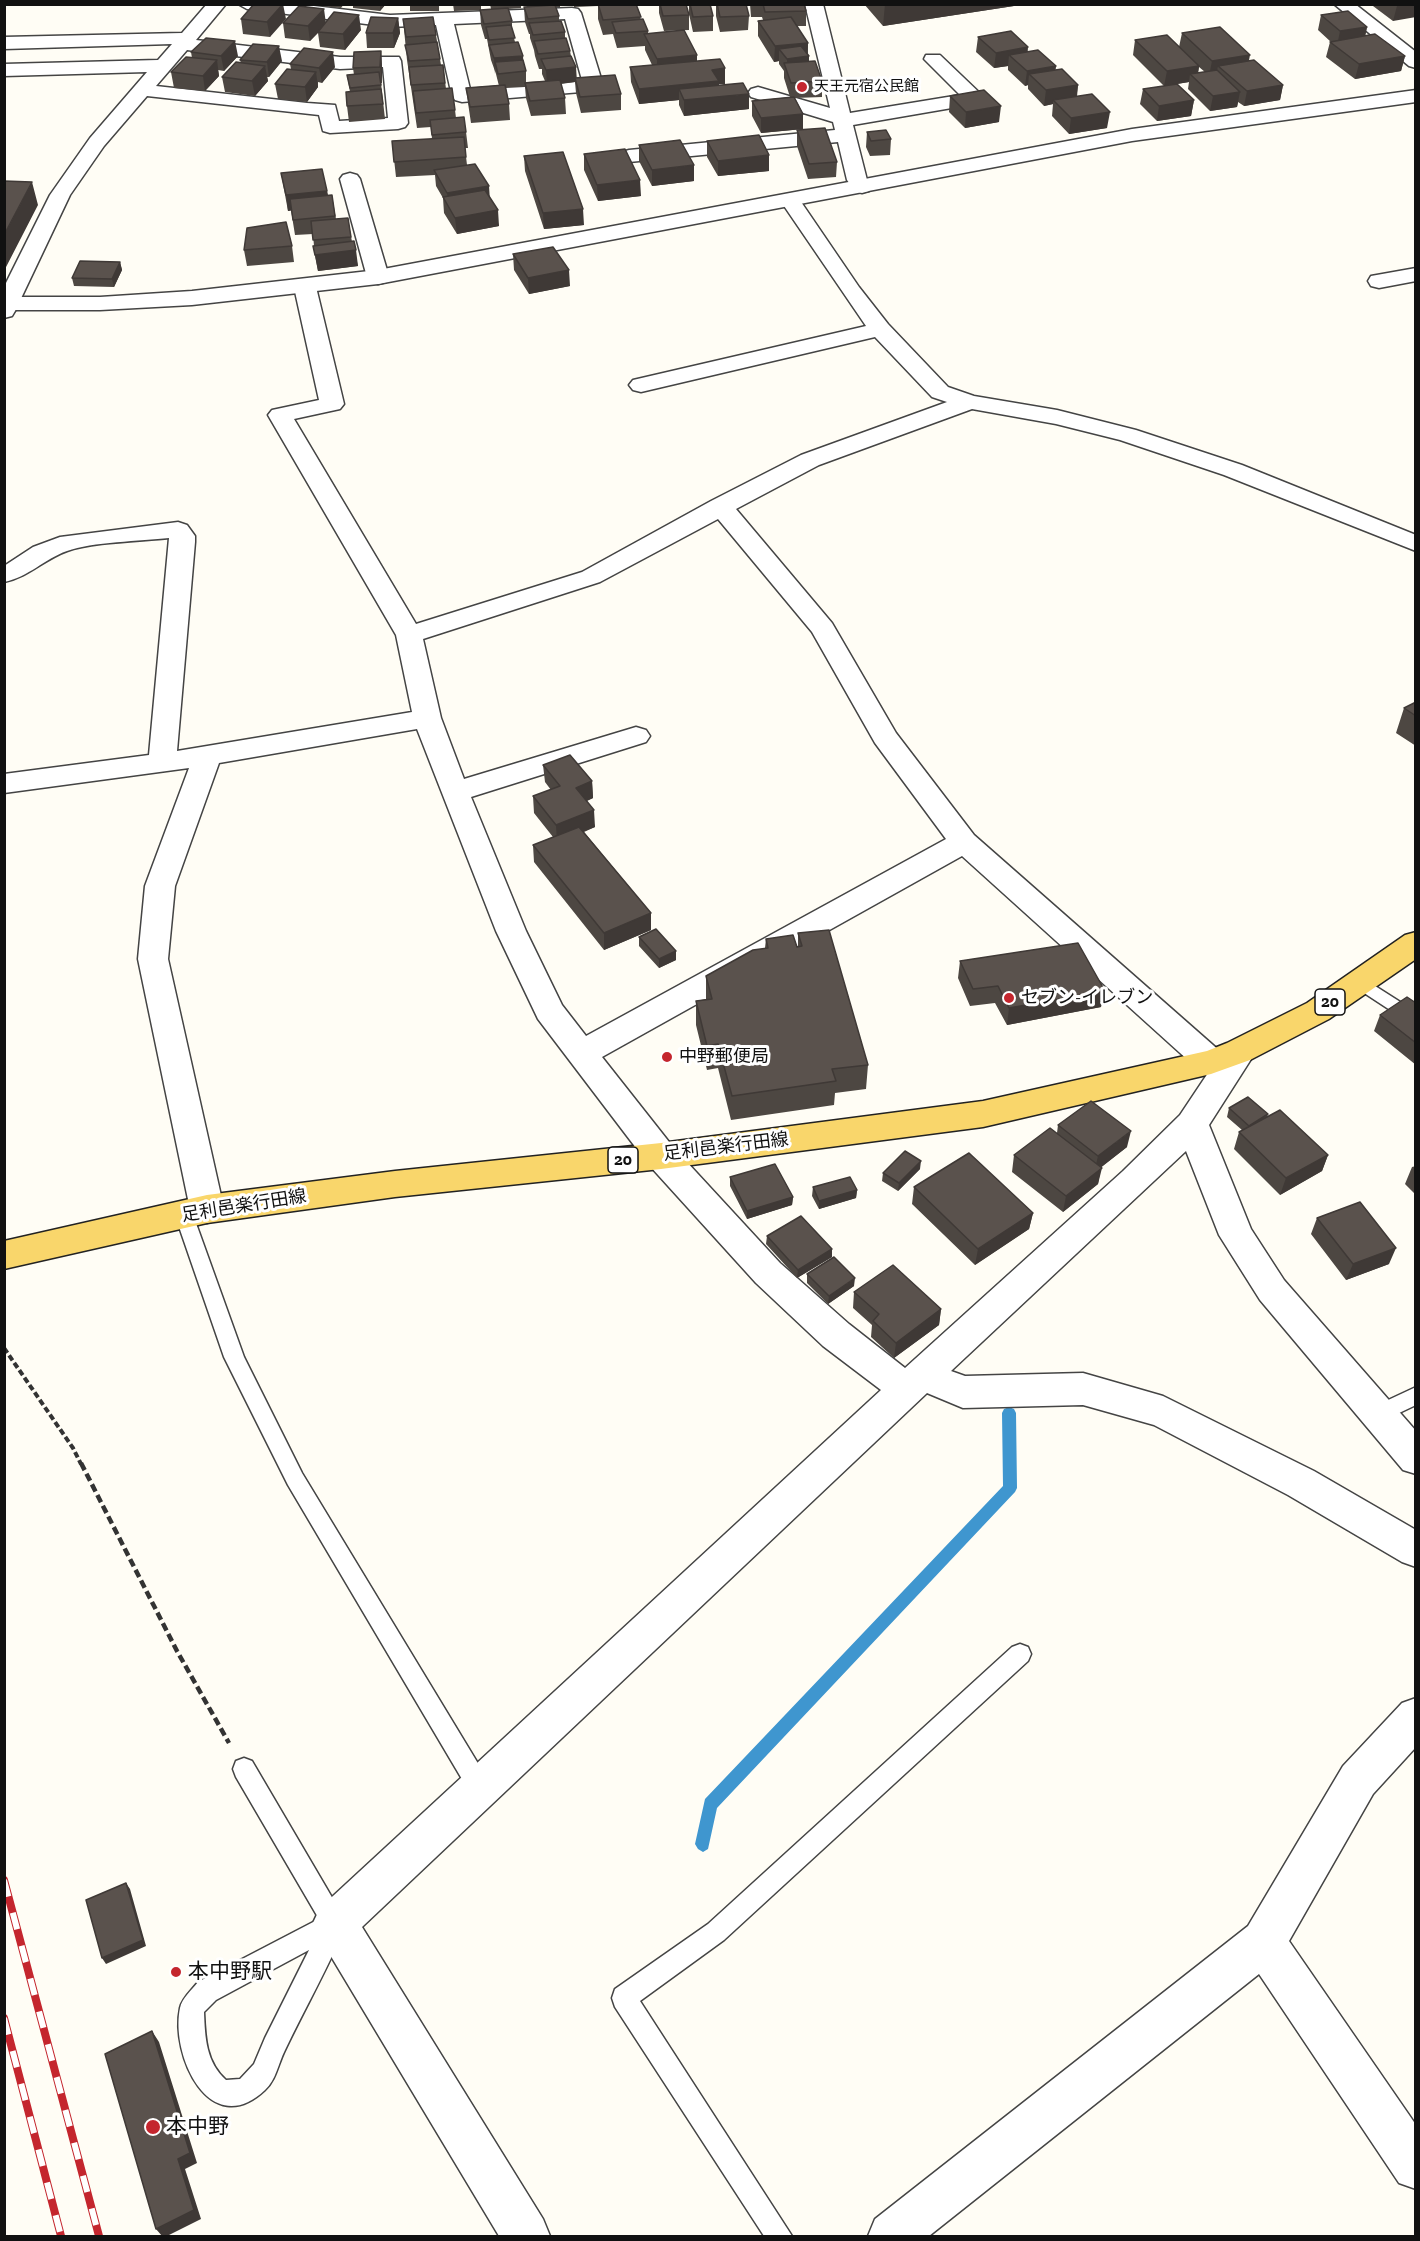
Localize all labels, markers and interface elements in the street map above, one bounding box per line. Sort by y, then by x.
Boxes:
place label: 天王元宿公民館 [814,78,919,96]
marker: 天王元宿公民館 [795,80,809,94]
place label: セブン-イレブン [1021,987,1153,1009]
road number: 20 [1315,989,1345,1015]
marker: セブン-イレブン [1002,991,1016,1005]
place label: 中野郵便局 [679,1046,769,1068]
marker: 中野郵便局 [660,1050,674,1064]
street label: 足利邑楽行田線 [662,1129,790,1165]
road number: 20 [608,1147,638,1173]
street label: 足利邑楽行田線 [180,1185,308,1227]
place label: 本中野駅 [188,1959,272,1985]
marker: 本中野駅 [169,1965,183,1979]
place label: 本中野 [166,2114,229,2140]
marker: 本中野 [144,2118,162,2136]

